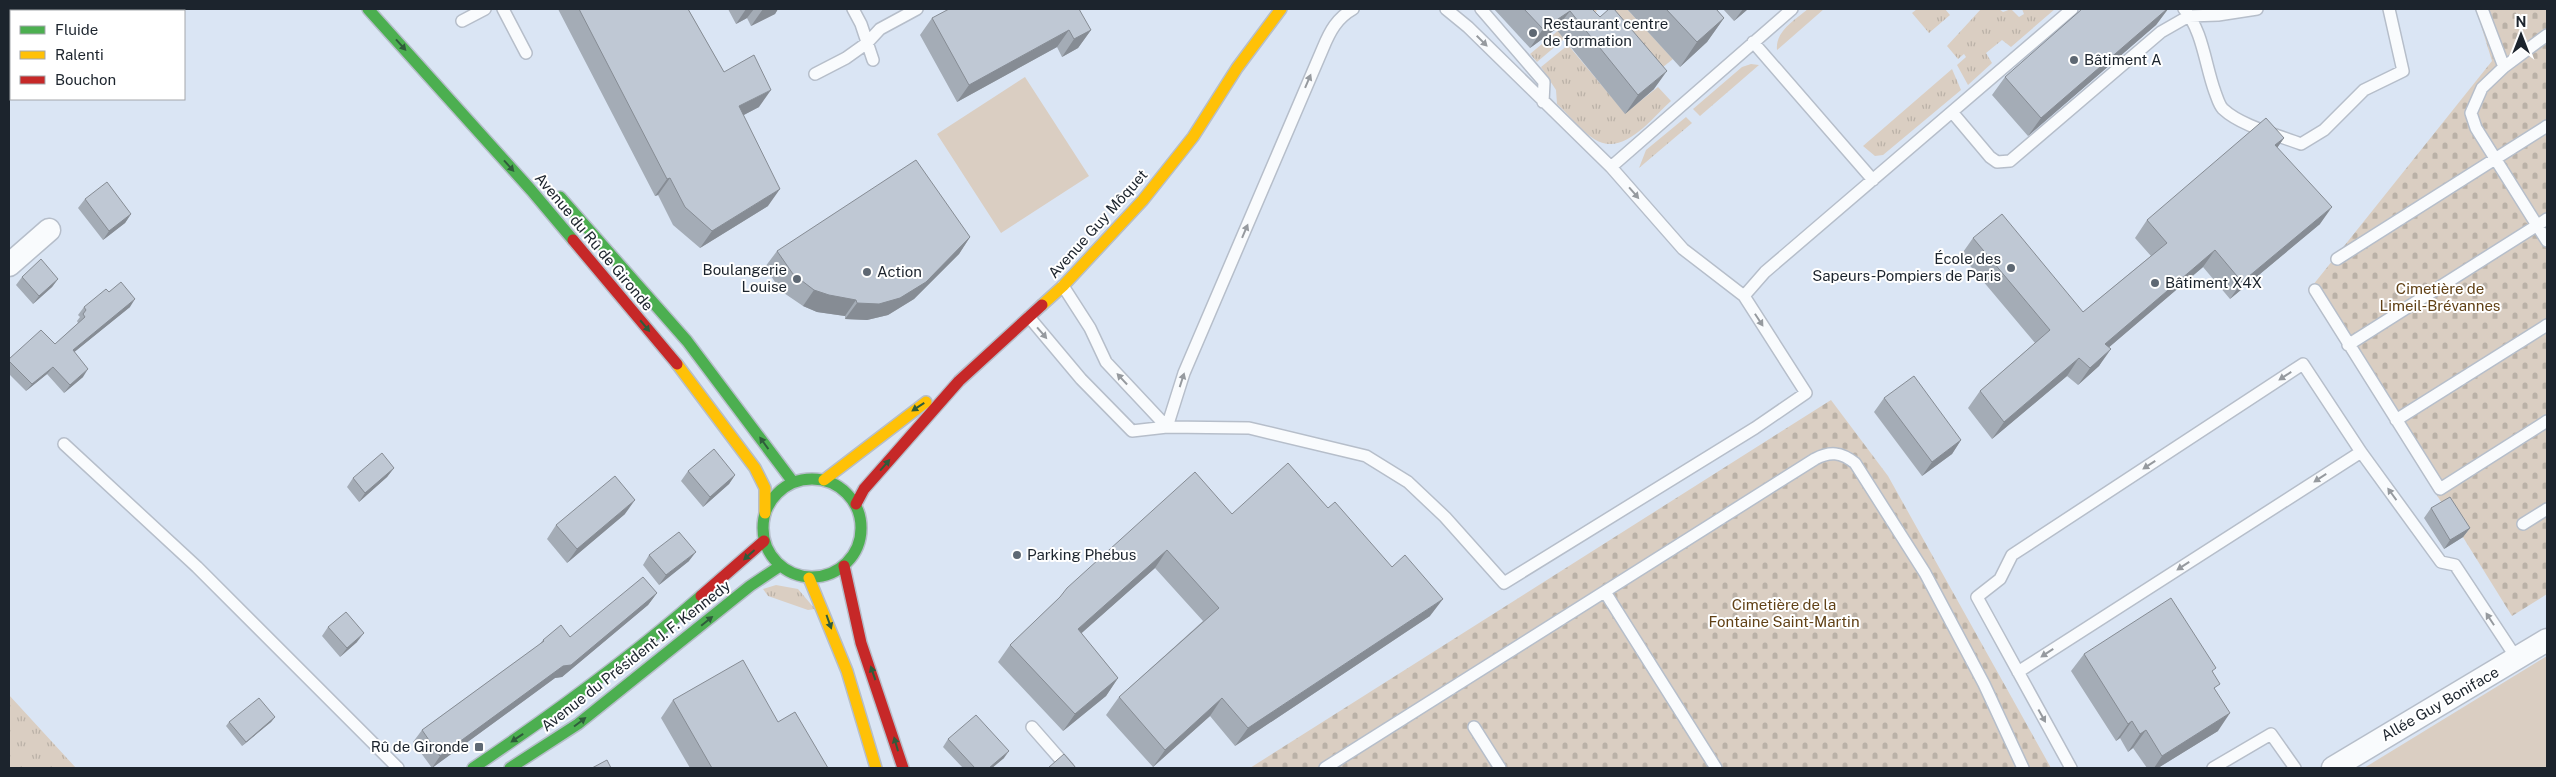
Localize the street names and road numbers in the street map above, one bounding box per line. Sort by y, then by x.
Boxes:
street label: Avenue Guy Môquet [1045,166,1151,281]
street label: Avenue du Rû de Gironde [532,169,657,314]
street label: Avenue du Président J. F. Kennedy [538,577,734,735]
street label: Allée Guy Boniface [2378,663,2502,744]

